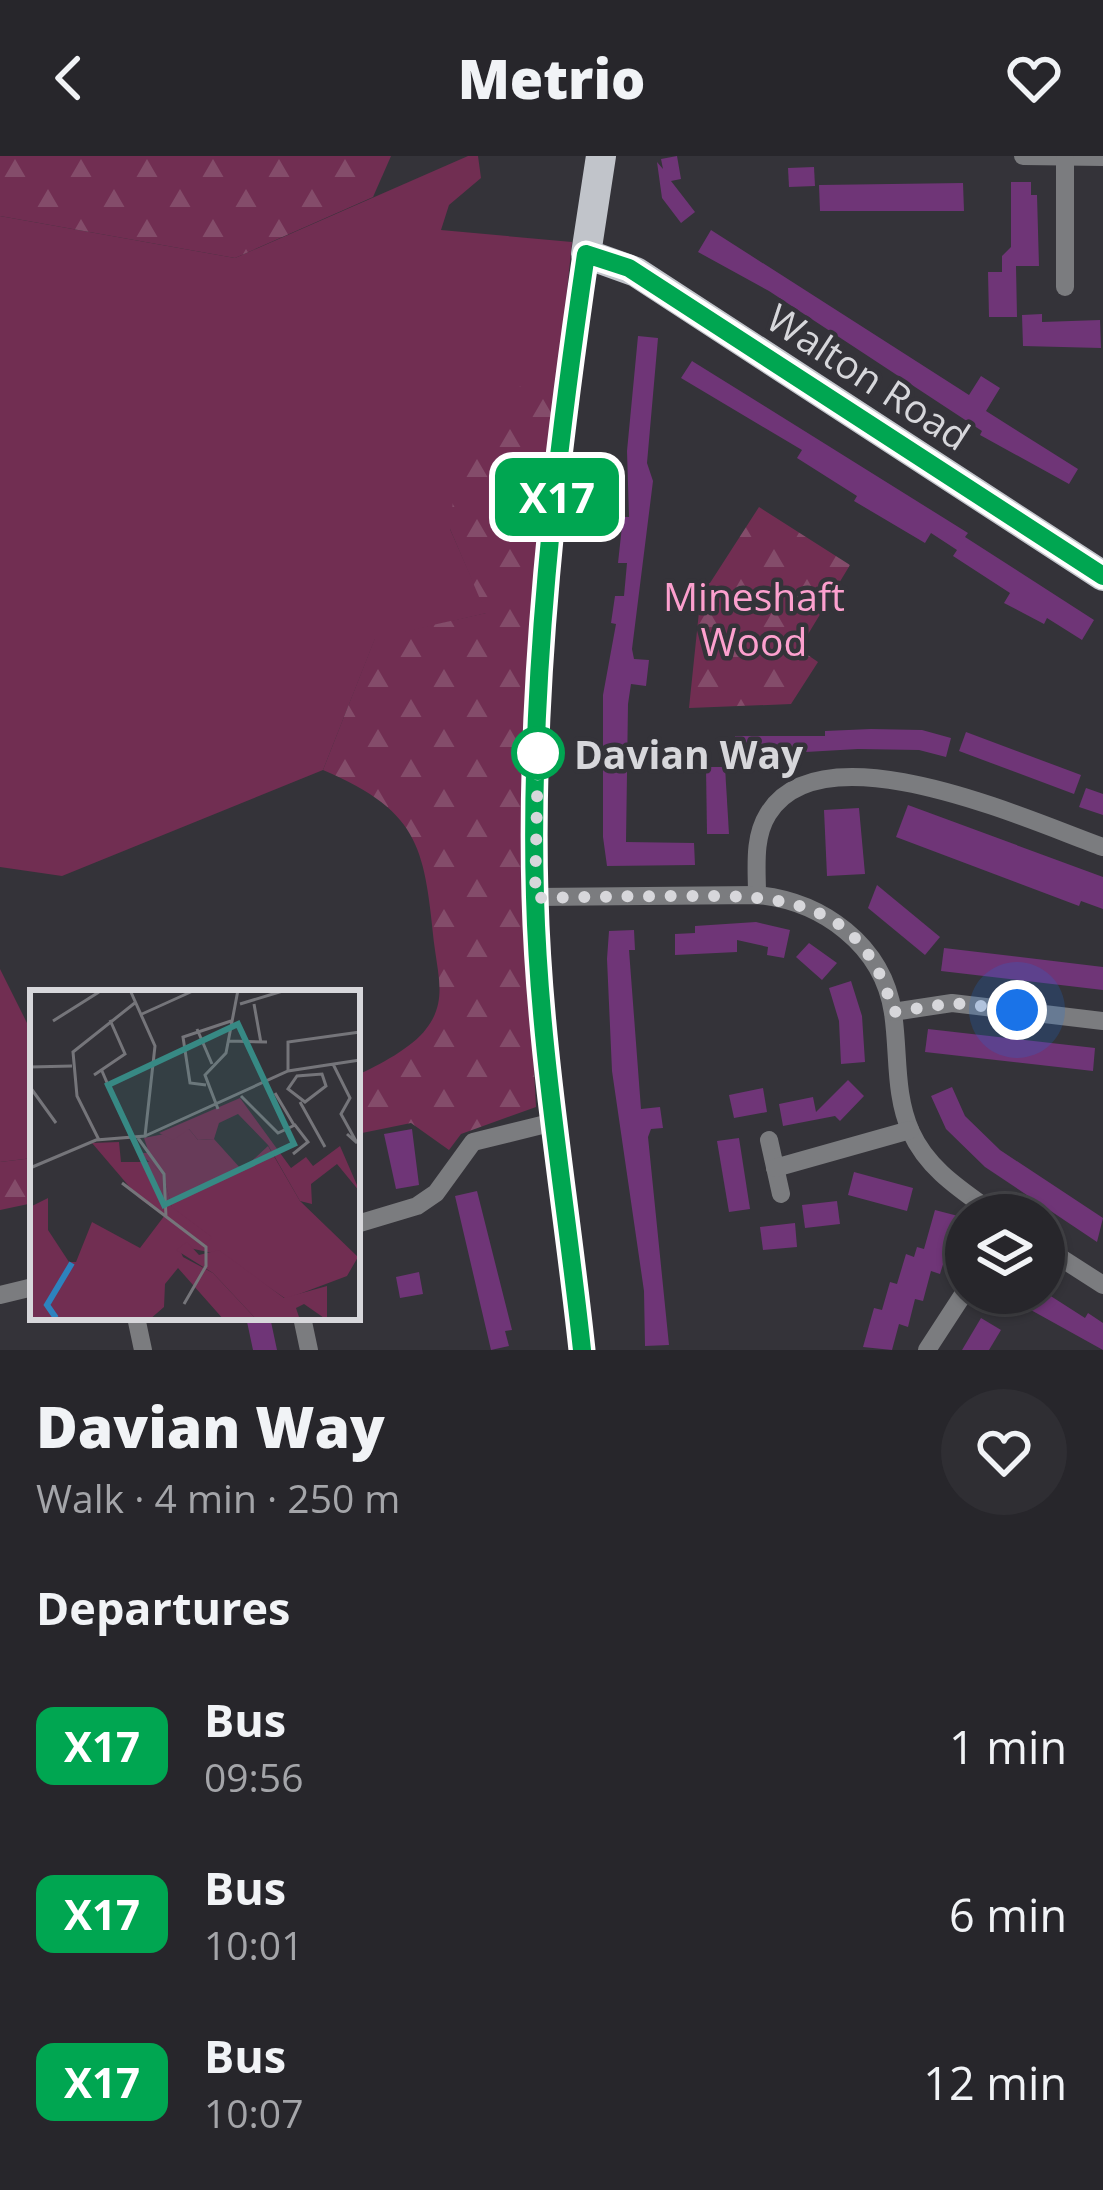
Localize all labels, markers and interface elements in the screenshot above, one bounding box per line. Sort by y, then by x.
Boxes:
text: Metrio [458,41,645,115]
icon: back [36,45,102,111]
icon: heart [1001,45,1067,111]
street label: Walton Road [757,291,981,461]
line badge: X17 [488,458,626,536]
text: X17 [519,468,595,525]
park label: Mineshaft Wood [663,569,845,667]
place label: Davian Way [574,727,804,780]
marker: Davian Way [513,728,563,778]
your location [987,980,1047,1040]
inset map [30,990,360,1320]
map controls [945,1194,1065,1314]
button: layers [945,1194,1065,1314]
text: Davian Way [36,1387,385,1465]
button: heart [941,1389,1067,1515]
text: Walk · 4 min · 250 m [36,1471,400,1524]
text: Departures [36,1577,291,1638]
text: Bus [204,1689,286,1750]
text: 1 min [949,1716,1067,1777]
text: X17 [64,1717,140,1774]
text: 09:56 [204,1750,303,1803]
text: Bus [204,1857,286,1918]
text: 6 min [949,1884,1067,1945]
text: X17 [64,1885,140,1942]
text: 10:01 [204,1918,303,1971]
text: Bus [204,2025,286,2086]
text: 12 min [923,2052,1067,2113]
text: X17 [64,2053,140,2110]
text: 10:07 [204,2086,303,2139]

